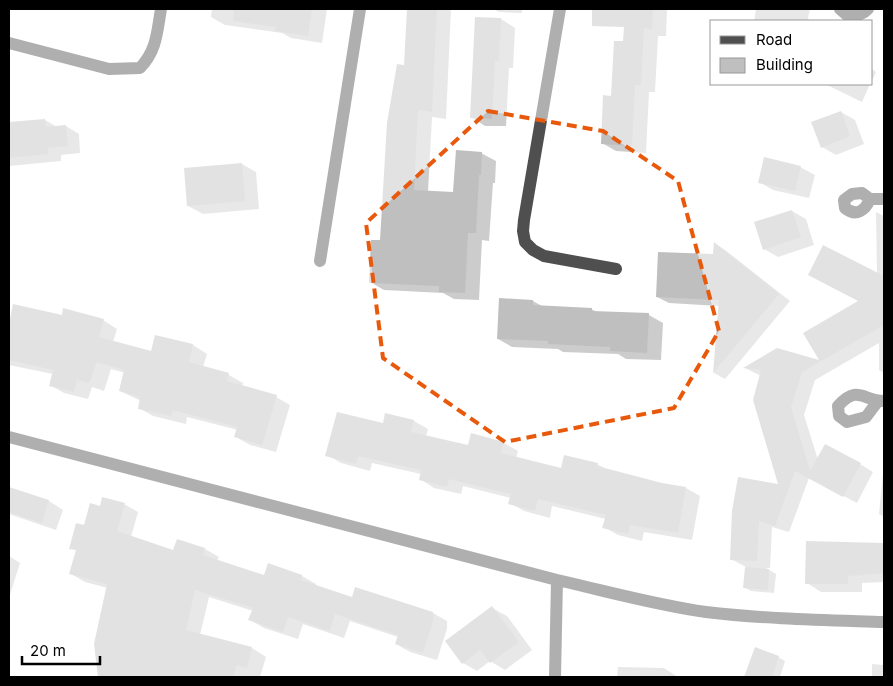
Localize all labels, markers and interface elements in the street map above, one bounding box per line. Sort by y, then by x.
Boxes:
legend [710,20,873,85]
text: Road [756,30,792,49]
text: Building [756,55,813,74]
scale bar [22,634,100,666]
text: 20 m [30,641,66,660]

